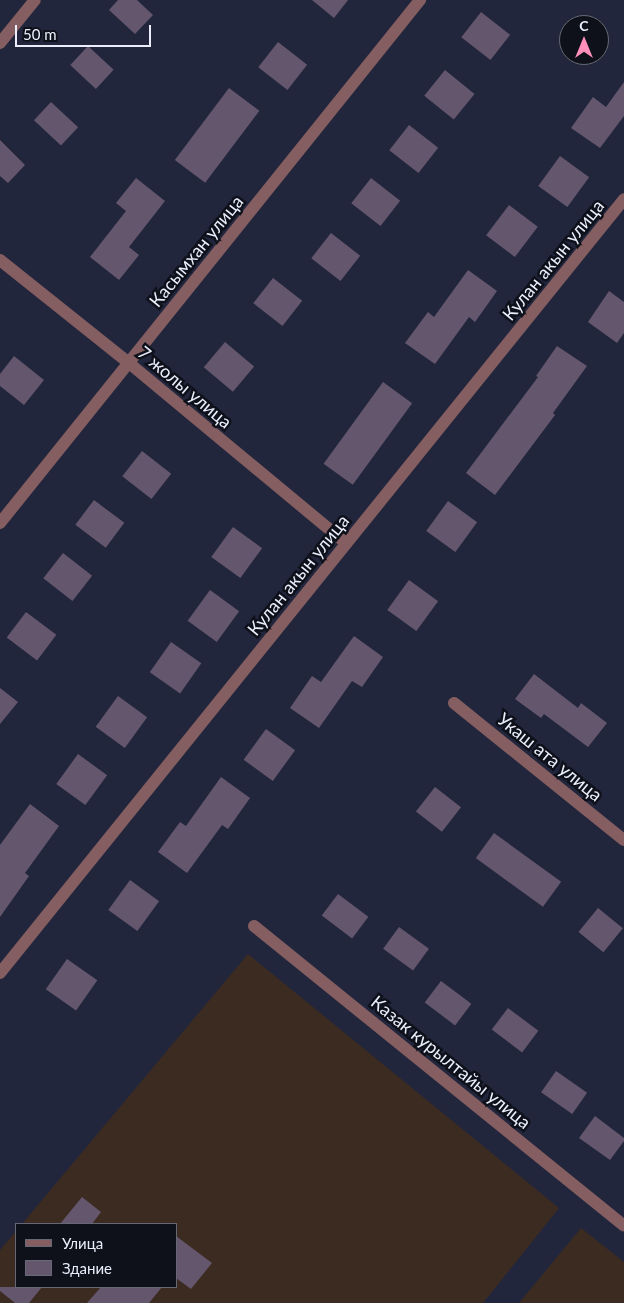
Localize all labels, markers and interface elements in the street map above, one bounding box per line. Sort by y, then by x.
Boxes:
scale bar [18,15,154,47]
north arrow [559,15,609,65]
text: С [579,17,589,34]
text: 50 m [23,25,57,43]
street label: Касымхан улица [145,191,247,311]
street label: Кулан акын улица [498,195,608,325]
street label: 7 жолы улица [134,341,236,433]
street label: Кулан акын улица [243,510,353,640]
street label: Укаш ата улица [493,708,607,806]
street label: Казак курылтайы улица [367,991,535,1133]
legend [15,1223,178,1288]
text: Улица [62,1234,103,1252]
text: Здание [62,1259,112,1277]

